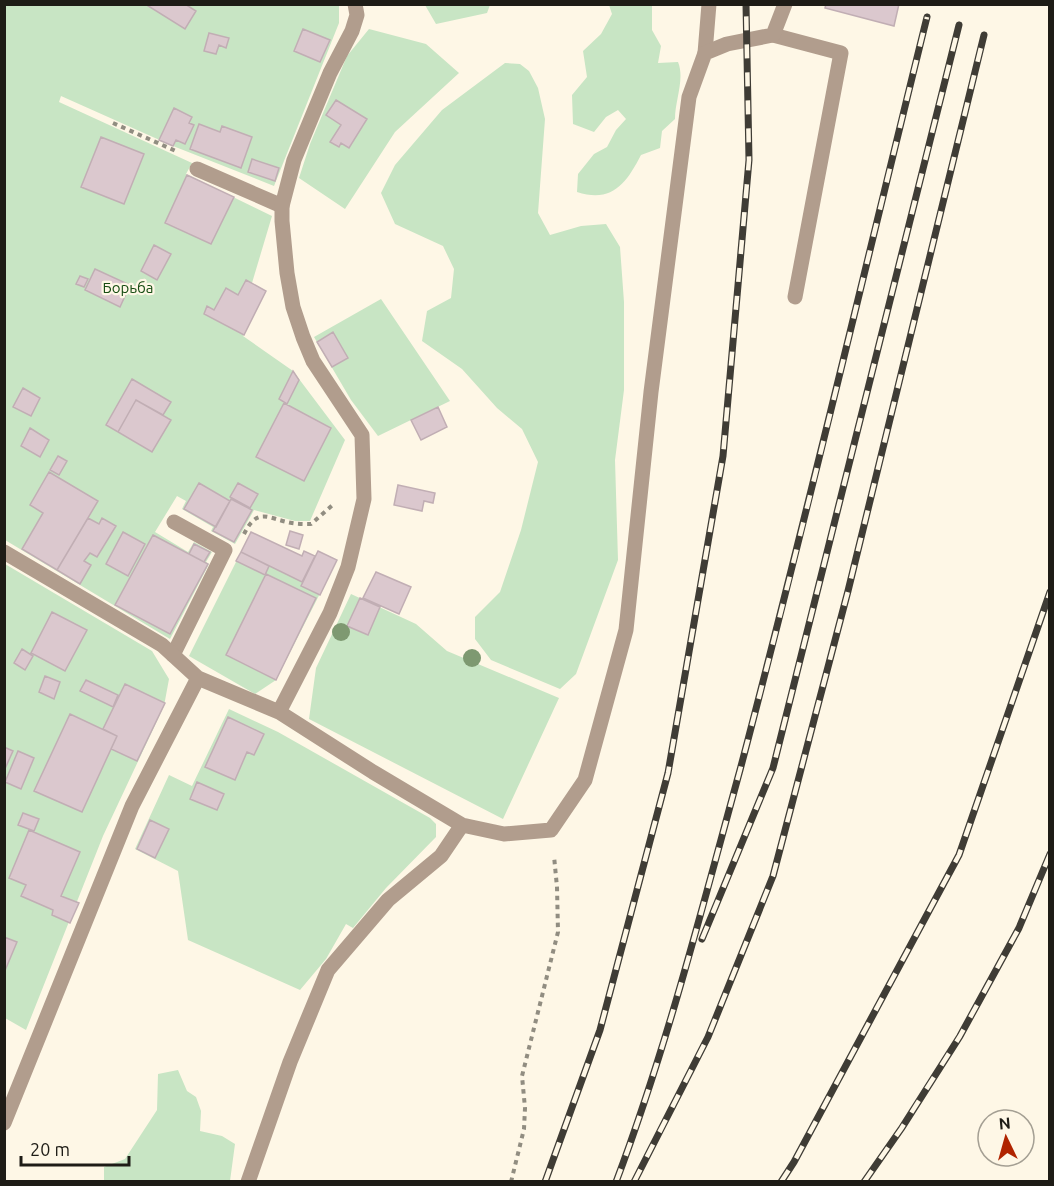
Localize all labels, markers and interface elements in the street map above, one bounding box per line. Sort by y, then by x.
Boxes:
park label: Борьба [102,279,154,296]
north arrow [976,1108,1036,1168]
text: N [998,1114,1011,1133]
scale bar [21,1129,129,1167]
text: 20 m [30,1139,70,1159]

